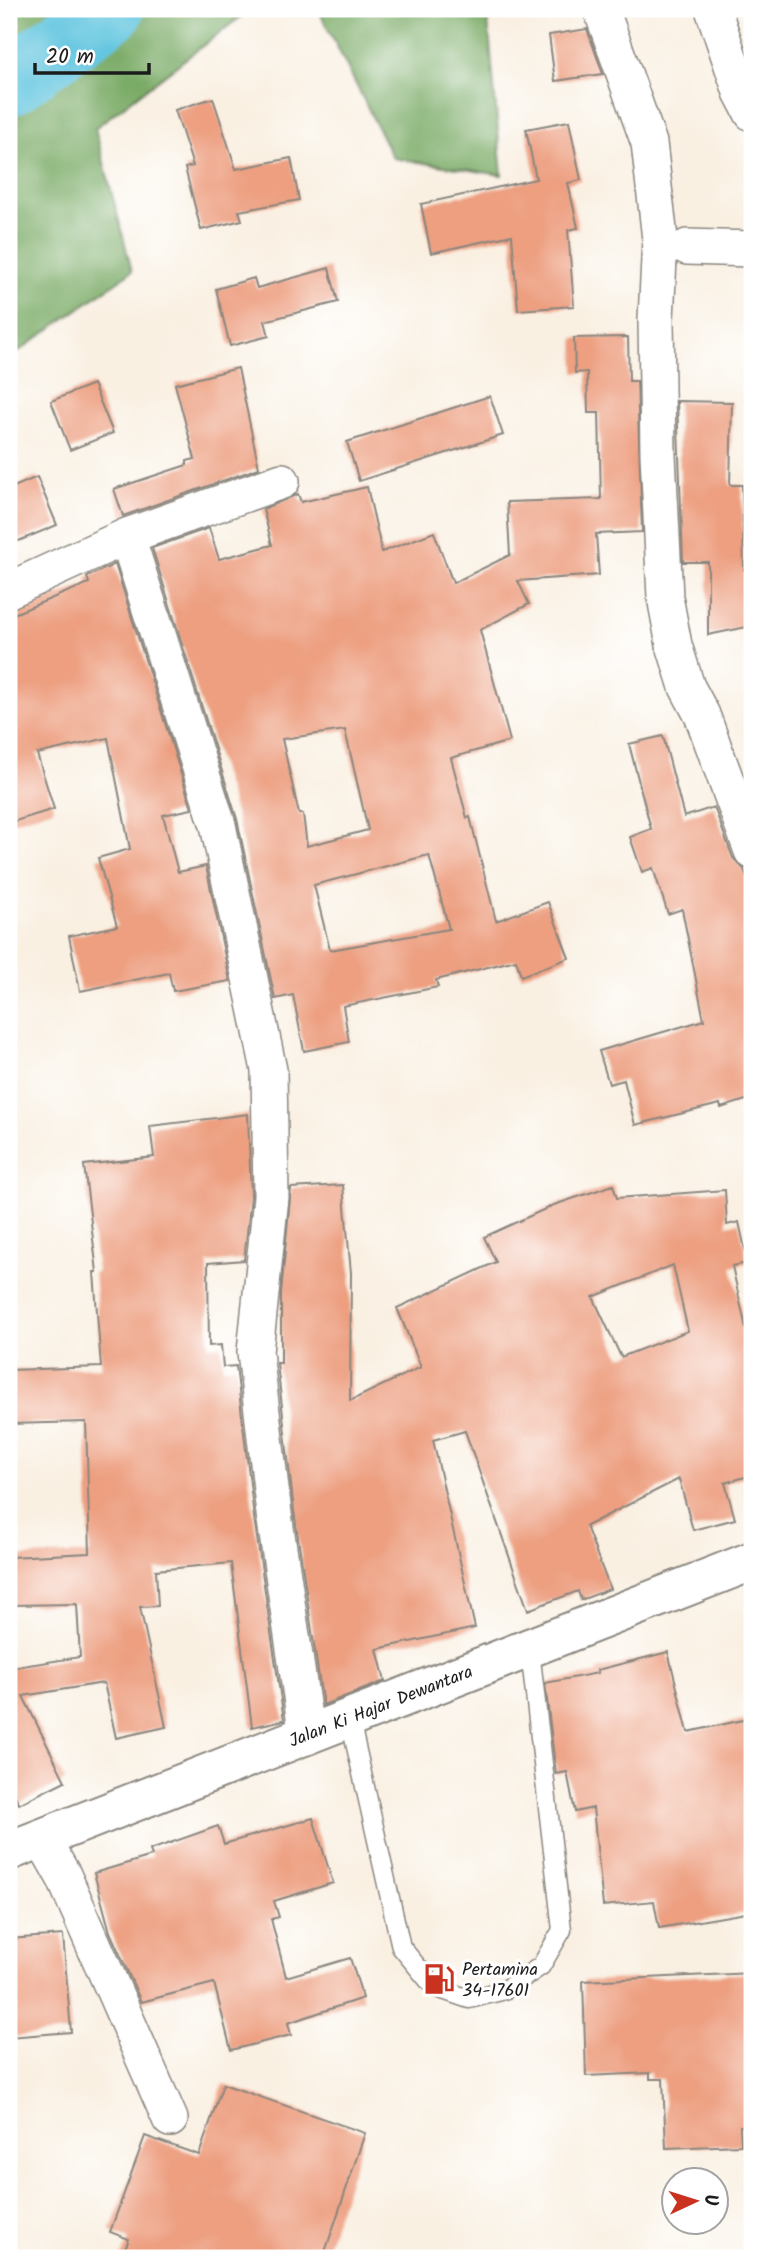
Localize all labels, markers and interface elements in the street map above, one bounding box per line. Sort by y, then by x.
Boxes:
scale bar [35,32,149,76]
text: 20 m [46,41,94,74]
street label: Jalan Ki Hajar Dewantara [285,1658,477,1756]
place label: Pertamina 34-17601 [462,1956,538,2006]
fuel station icon: Pertamina 34-17601 [422,1962,456,1996]
north arrow [660,2166,730,2236]
text: U [695,2193,725,2207]

